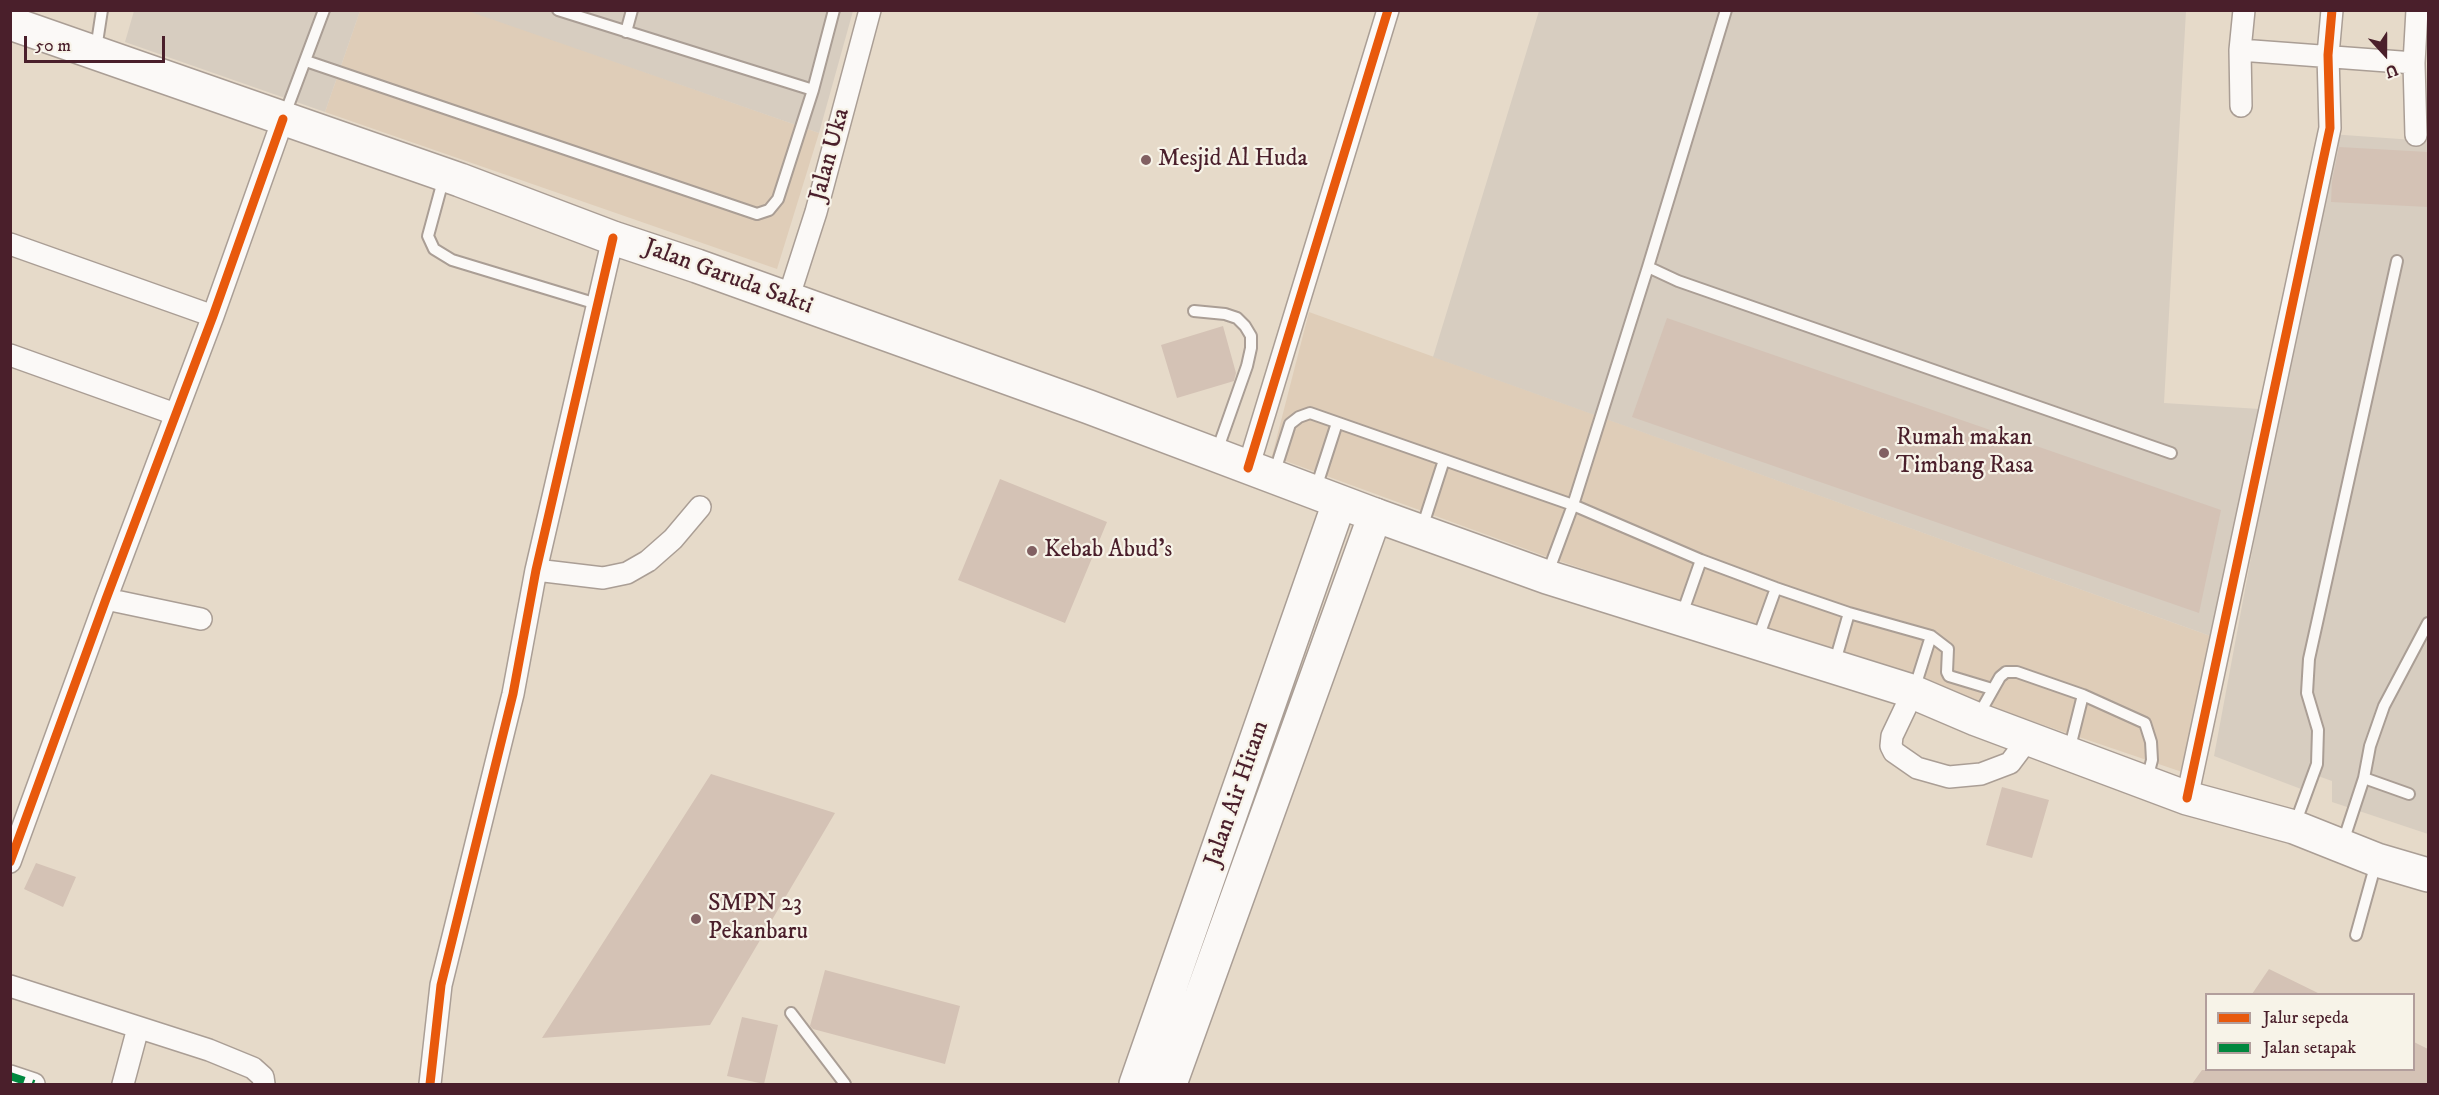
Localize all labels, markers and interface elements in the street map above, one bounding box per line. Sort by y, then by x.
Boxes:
scale bar [27,24,168,62]
north arrow [2355,24,2415,84]
text: 50 m [35,35,71,57]
text: U [2382,59,2401,82]
street label: Jalan Uka [805,105,857,205]
place label: Mesjid Al Huda [1158,146,1308,174]
marker: Mesjid Al Huda [1139,153,1153,167]
street label: Jalan Garuda Sakti [640,234,816,322]
place label: Rumah makan Timbang Rasa [1896,425,2033,481]
marker: Rumah makan Timbang Rasa [1877,446,1891,460]
place label: Kebab Abud's [1044,537,1172,565]
marker: Kebab Abud's [1025,544,1039,558]
street label: Jalan Air Hitam [1200,717,1276,871]
place label: SMPN 23 Pekanbaru [708,891,808,947]
marker: SMPN 23 Pekanbaru [689,912,703,926]
legend [2205,993,2415,1071]
text: Jalur sepeda [2263,1007,2349,1029]
text: Jalan setapak [2263,1037,2356,1059]

